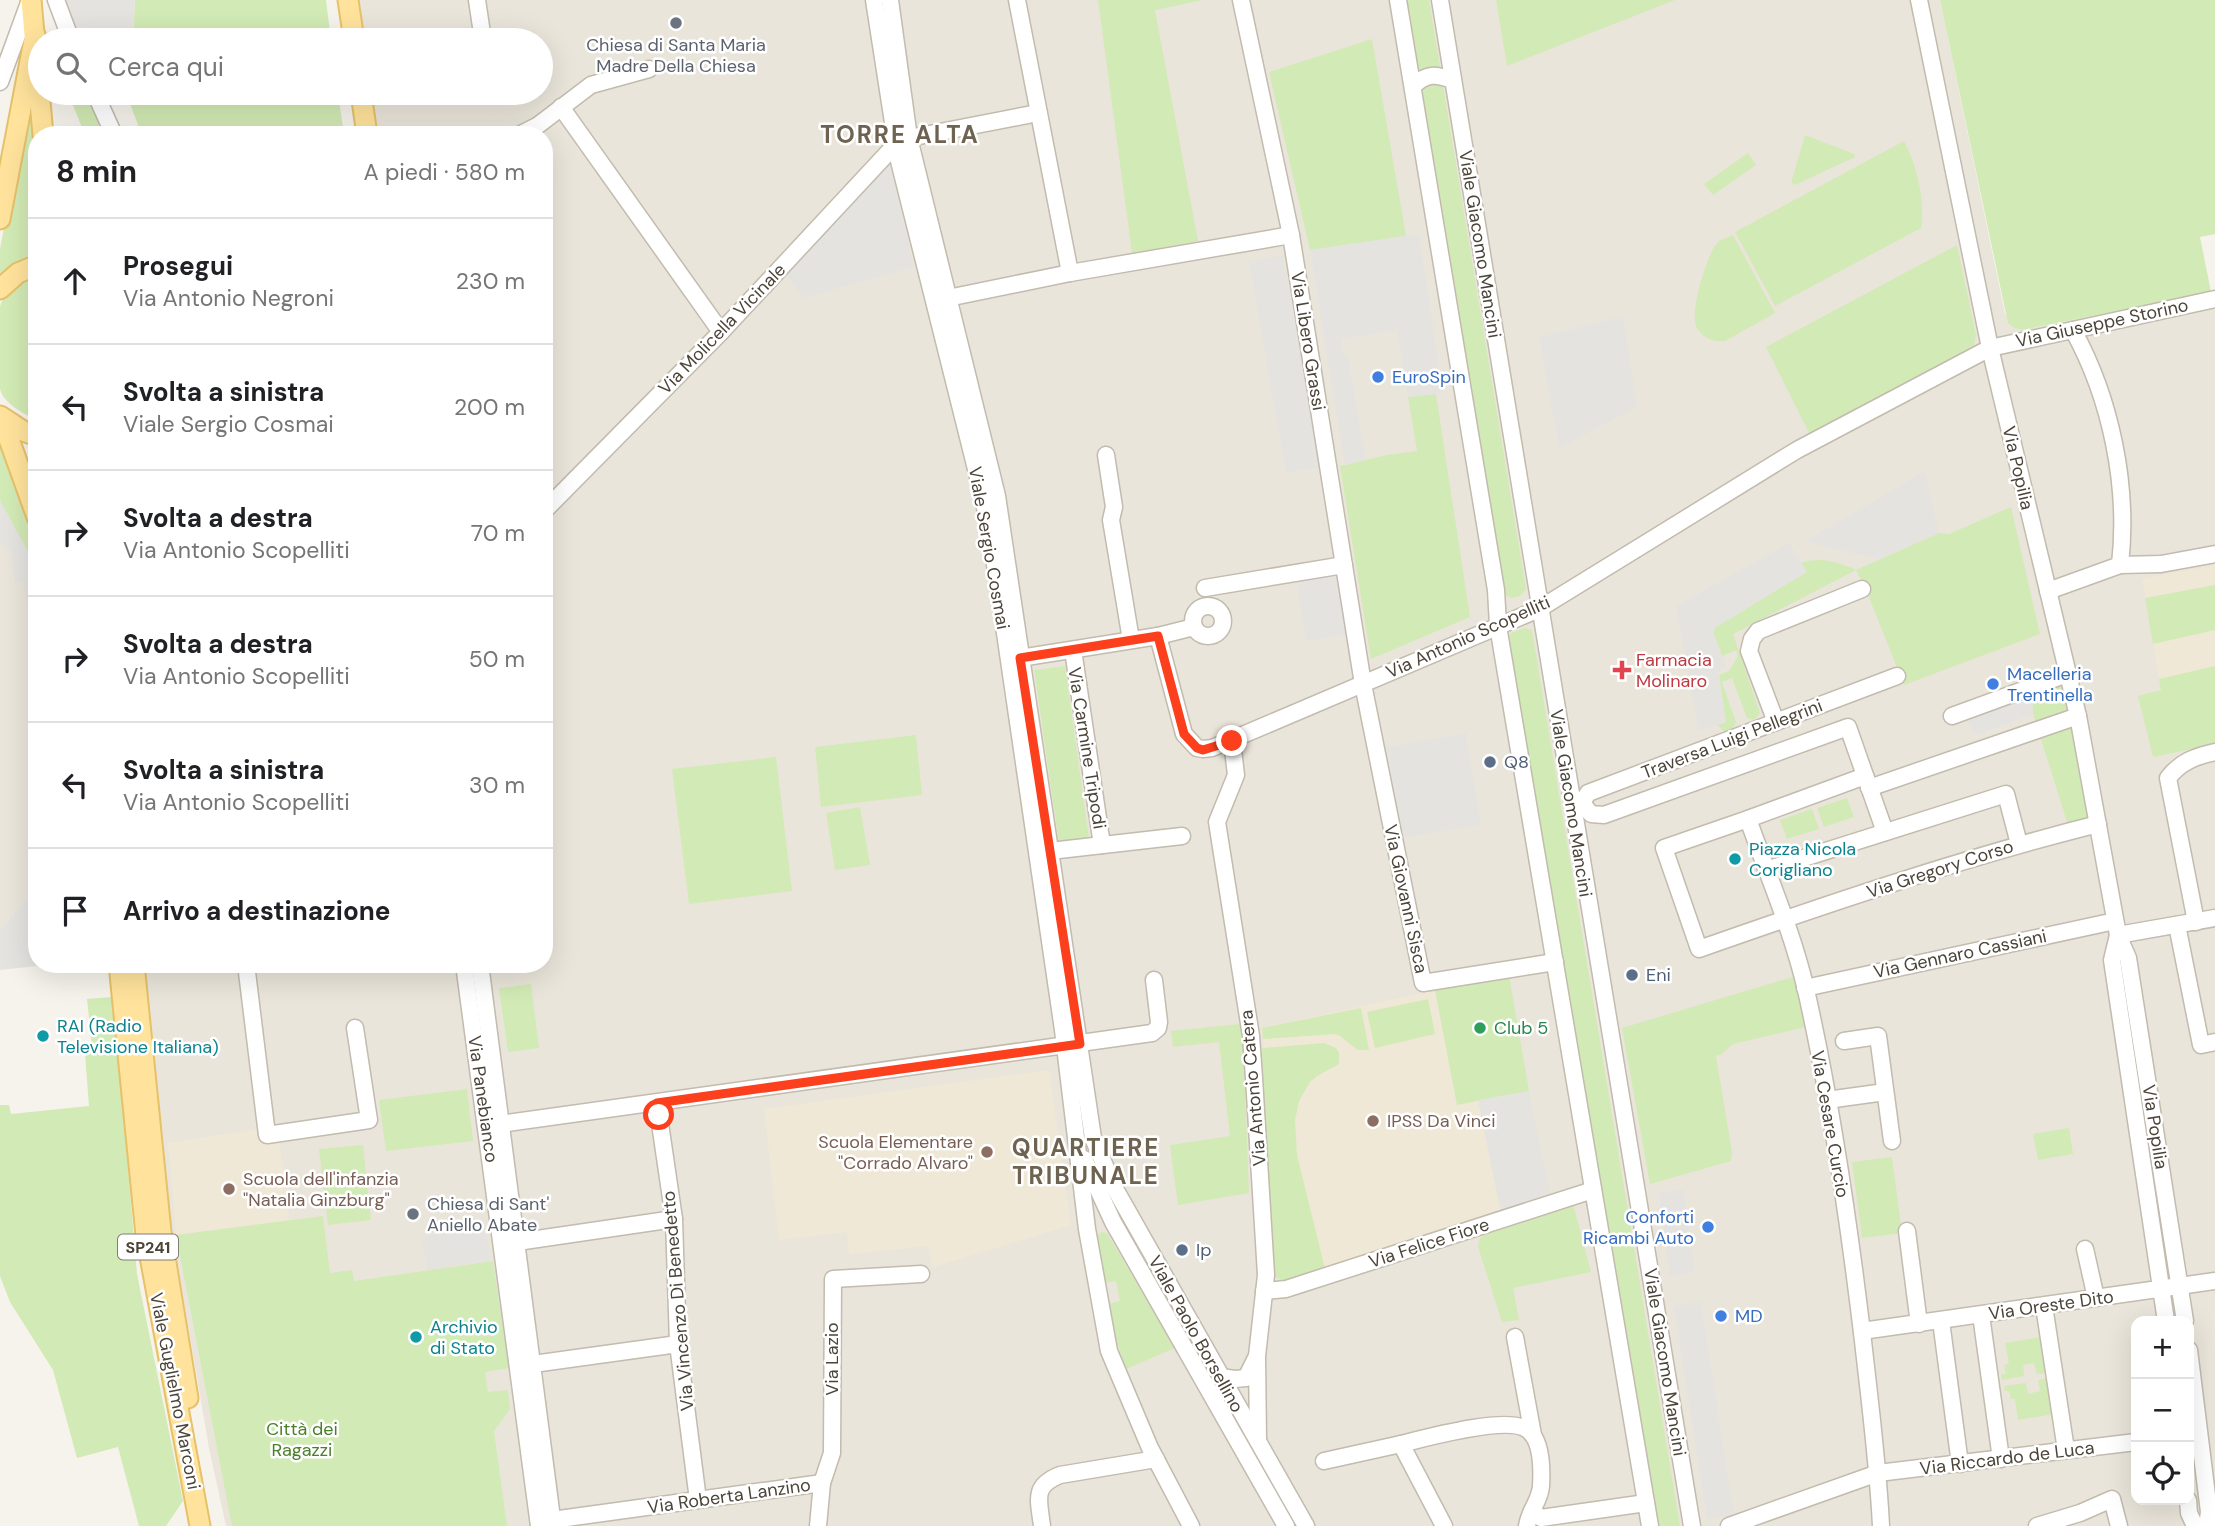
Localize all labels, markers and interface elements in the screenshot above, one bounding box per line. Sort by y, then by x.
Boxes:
marker: Chiesa di Santa Maria Madre Della Chiesa [668,15,684,31]
search box [28,28,553,105]
place label: Chiesa di Santa Maria Madre Della Chiesa [586,33,766,78]
icon: search [52,48,90,86]
text: Cerca qui [108,50,224,84]
district label: TORRE ALTA [820,119,980,150]
street label: Viale Giacomo Mancini [1453,148,1507,340]
text: 8 min [56,152,137,191]
text: A piedi · 580 m [364,157,525,187]
text: Prosegui [123,249,233,283]
street label: Via Molicella Vicinale [653,258,791,400]
icon: ahead [56,262,94,300]
text: 230 m [456,266,525,296]
street label: Via Libero Grassi [1285,270,1331,412]
text: Via Antonio Negroni [123,283,334,313]
street label: Via Giuseppe Storino [2013,293,2191,353]
place label: EuroSpin [1392,365,1466,389]
marker: EuroSpin [1370,369,1386,385]
text: Svolta a sinistra [123,375,324,409]
icon: left [56,388,94,426]
text: 200 m [454,392,525,422]
text: Viale Sergio Cosmai [123,409,334,439]
street label: Via Popilia [1997,424,2039,512]
street label: Viale Sergio Cosmai [963,465,1015,631]
text: Svolta a destra [123,501,313,535]
icon: right [56,514,94,552]
text: 70 m [471,518,525,548]
text: Via Antonio Scopelliti [123,535,350,565]
street label: Via Antonio Scopelliti [1382,590,1554,684]
text: Svolta a destra [123,627,313,661]
icon: right [56,640,94,678]
text: 50 m [469,644,525,674]
place label: Farmacia Molinaro [1636,648,1712,693]
text: Via Antonio Scopelliti [123,661,350,691]
marker: Farmacia Molinaro [1614,662,1630,678]
place label: Macelleria Trentinella [2007,662,2093,707]
street label: Via Carmine Tripodi [1062,665,1112,831]
marker: Macelleria Trentinella [1985,676,2001,692]
street label: Traversa Luigi Pellegrini [1638,693,1826,785]
street label: Viale Giacomo Mancini [1544,707,1598,899]
route end [1216,725,1247,756]
place label: Q8 [1504,750,1529,774]
text: Svolta a sinistra [123,753,324,787]
marker: Q8 [1482,754,1498,770]
icon: left [56,766,94,804]
text: 30 m [469,770,525,800]
text: Via Antonio Scopelliti [123,787,350,817]
street label: Via Giovanni Sisca [1378,822,1434,976]
street label: Via Gregory Corso [1864,834,2016,904]
place label: Piazza Nicola Corigliano [1749,837,1856,882]
marker: Piazza Nicola Corigliano [1727,851,1743,867]
icon: arrive [56,892,94,930]
text: Arrivo a destinazione [123,894,390,928]
street label: Via Gennaro Cassiani [1871,924,2049,984]
place label: Eni [1646,963,1671,987]
marker: Eni [1624,967,1640,983]
street label: Via Antonio Catera [1234,1009,1272,1167]
place label: RAI (Radio Televisione Italiana) [57,1014,219,1059]
place label: Club 5 [1494,1016,1548,1040]
marker: Club 5 [1472,1020,1488,1036]
marker: RAI (Radio Televisione Italiana) [35,1028,51,1044]
street label: Via Panebianco [462,1034,504,1164]
street label: Via Cesare Curcio [1805,1049,1855,1199]
street label: Via Popilia [2136,1083,2174,1171]
route start [643,1099,674,1130]
place label: IPSS Da Vinci [1387,1109,1496,1133]
marker: IPSS Da Vinci [1365,1113,1381,1129]
place label: Scuola Elementare "Corrado Alvaro" [818,1130,973,1175]
district label: QUARTIERE TRIBUNALE [1012,1132,1160,1191]
marker: Scuola Elementare "Corrado Alvaro" [979,1144,995,1160]
place label: Scuola dell'infanzia "Natalia Ginzburg" [243,1167,399,1212]
marker: Scuola dell'infanzia "Natalia Ginzburg" [221,1181,237,1197]
street label: Via Vincenzo Di Benedetto [656,1190,700,1412]
place label: Chiesa di Sant' Aniello Abate [427,1192,549,1237]
place label: Conforti Ricambi Auto [1583,1205,1694,1250]
marker: Chiesa di Sant' Aniello Abate [405,1206,421,1222]
street label: Via Felice Fiore [1366,1212,1492,1274]
marker: Conforti Ricambi Auto [1700,1219,1716,1235]
road number: SP241 [118,1234,178,1260]
place label: Ip [1196,1238,1211,1262]
marker: Ip [1174,1242,1190,1258]
street label: Viale Paolo Borsellino [1143,1251,1249,1417]
street label: Viale Giacomo Mancini [1638,1266,1692,1458]
street label: Via Oreste Dito [1987,1284,2115,1326]
street label: Viale Guglielmo Marconi [144,1290,206,1492]
place label: MD [1735,1304,1763,1328]
marker: MD [1713,1308,1729,1324]
place label: Archivio di Stato [430,1315,498,1360]
map controls [2131,1316,2194,1505]
button: + [2131,1316,2194,1379]
street label: Via Lazio [820,1322,844,1396]
marker: Archivio di Stato [408,1329,424,1345]
button: − [2131,1379,2194,1442]
park label: Città dei Ragazzi [266,1417,338,1462]
street label: Via Riccardo de Luca [1918,1435,2096,1481]
button: locate [2131,1442,2194,1505]
street label: Via Roberta Lanzino [646,1473,812,1519]

